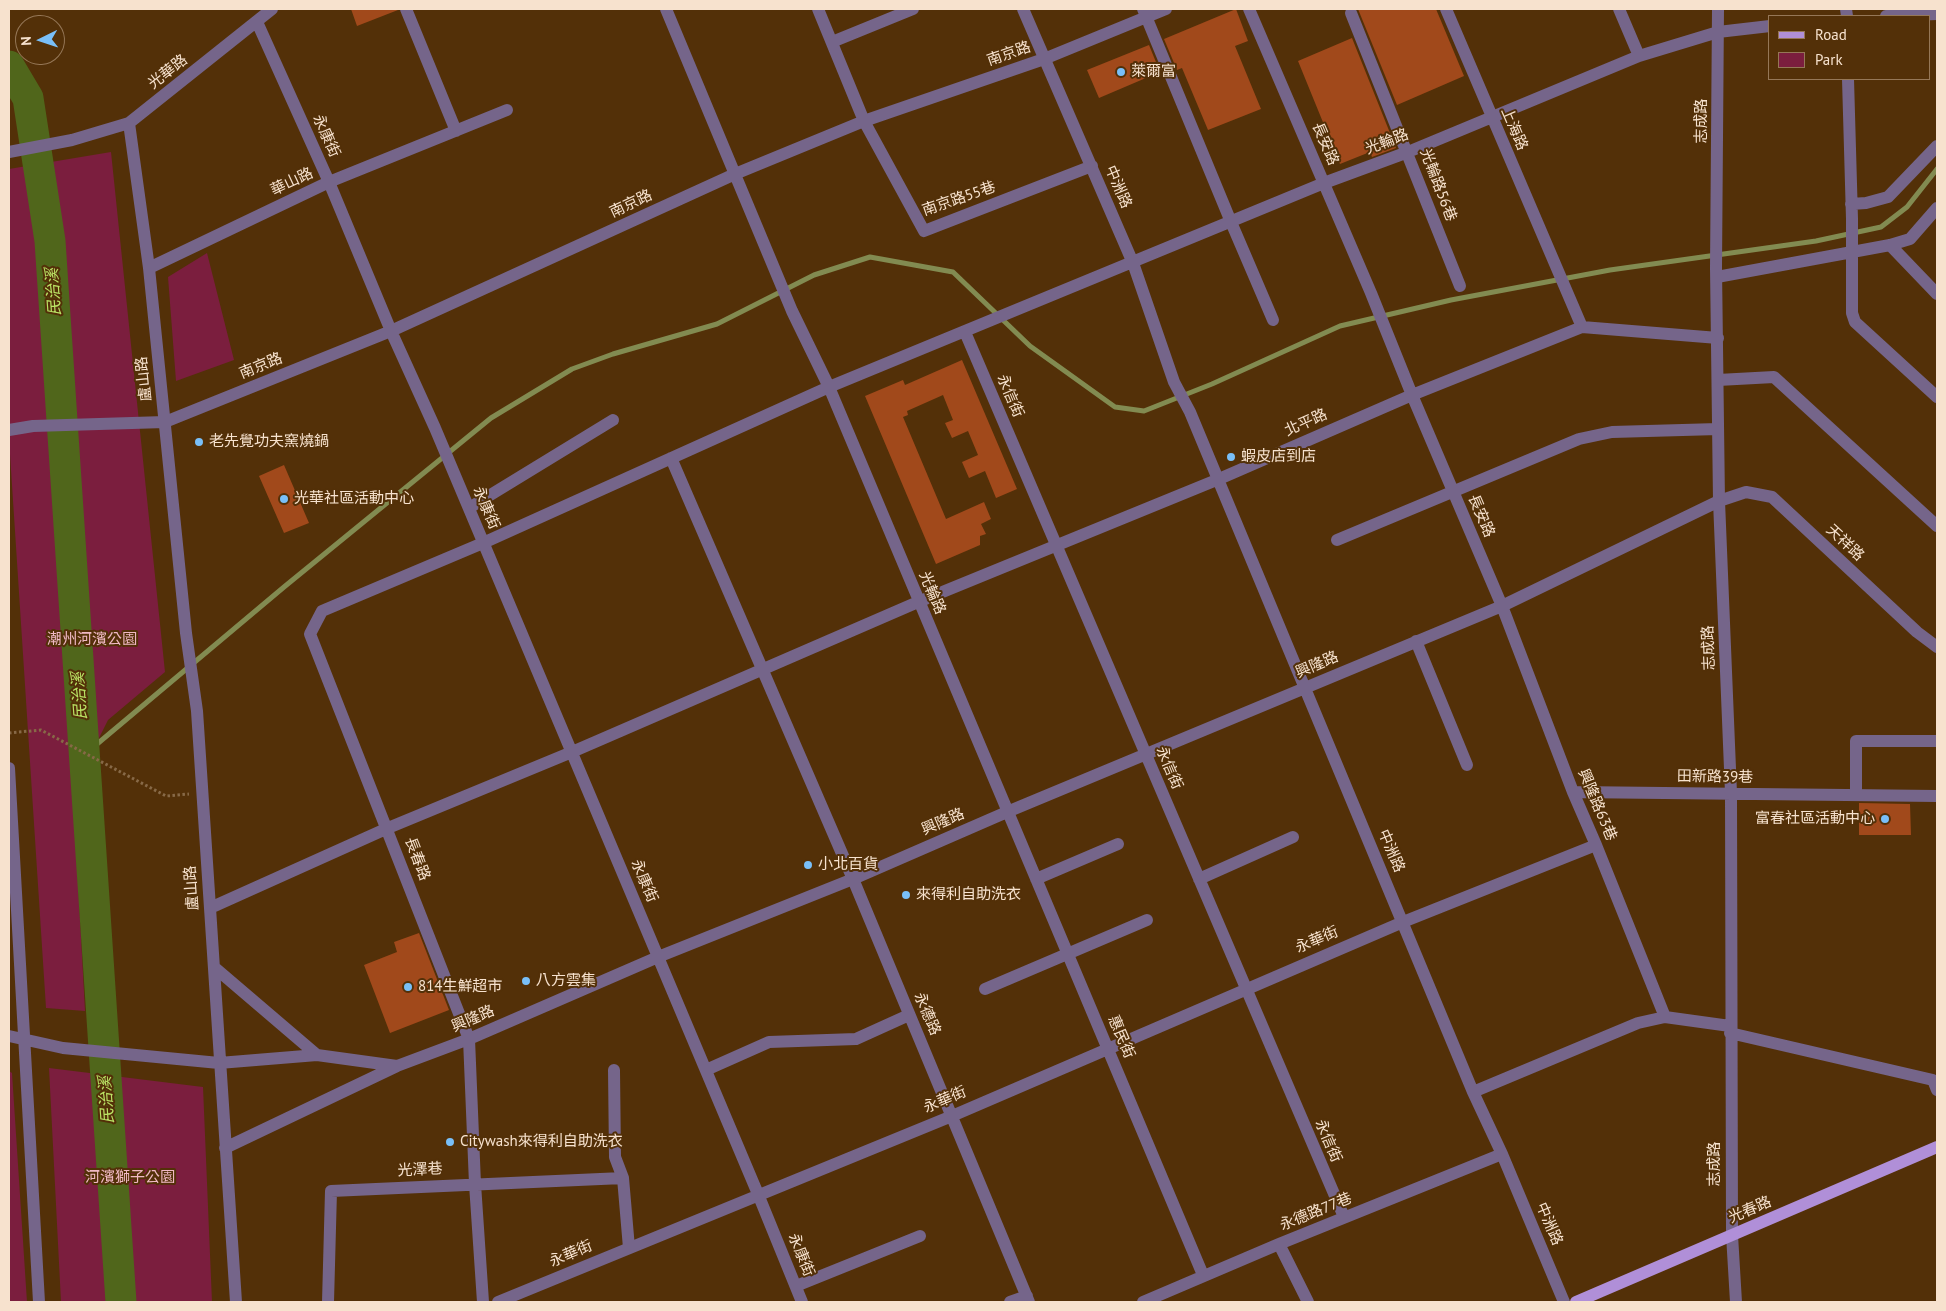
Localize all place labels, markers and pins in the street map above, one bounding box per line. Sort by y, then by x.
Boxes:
place label: 萊爾富 [1131,63,1176,81]
marker: 萊爾富 [1115,66,1127,78]
place label: 老先覺功夫窯燒鍋 [209,433,329,451]
marker: 老先覺功夫窯燒鍋 [193,436,205,448]
place label: 蝦皮店到店 [1241,448,1316,466]
marker: 蝦皮店到店 [1225,451,1237,463]
place label: 光華社區活動中心 [294,490,414,508]
marker: 光華社區活動中心 [278,493,290,505]
place label: 富春社區活動中心 [1755,810,1875,828]
marker: 富春社區活動中心 [1879,813,1891,825]
place label: 小北百貨 [818,856,878,874]
marker: 小北百貨 [802,859,814,871]
place label: 來得利自助洗衣 [916,886,1021,904]
marker: 來得利自助洗衣 [900,889,912,901]
place label: 八方雲集 [536,972,596,990]
marker: 八方雲集 [520,975,532,987]
place label: 814生鮮超市 [418,978,503,996]
marker: 814生鮮超市 [402,981,414,993]
place label: Citywash來得利自助洗衣 [460,1133,623,1151]
marker: Citywash來得利自助洗衣 [444,1136,456,1148]

